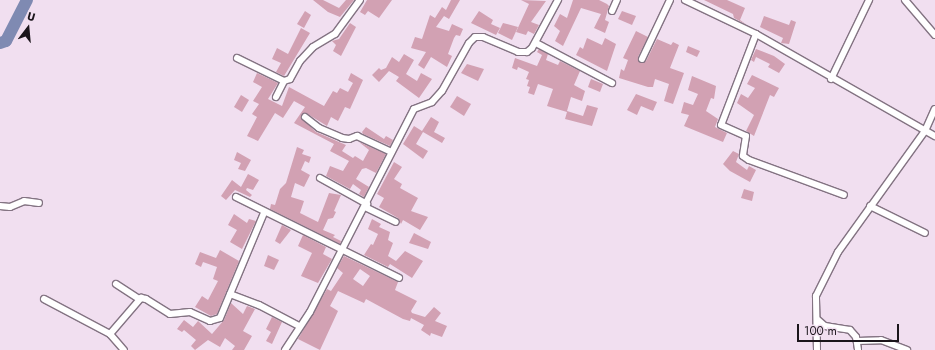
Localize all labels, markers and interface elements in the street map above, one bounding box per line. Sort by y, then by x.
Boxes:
north arrow [8,8,48,48]
text: U [25,8,37,25]
scale bar [799,316,901,342]
text: 100 m [804,322,837,340]

